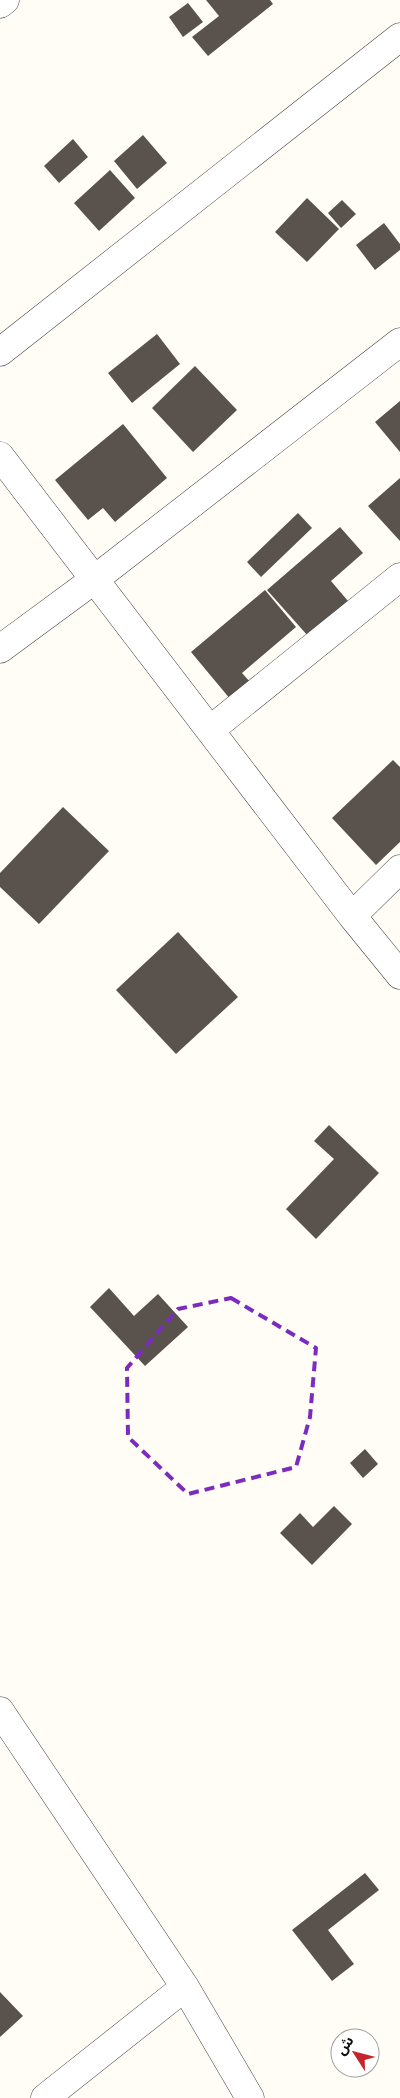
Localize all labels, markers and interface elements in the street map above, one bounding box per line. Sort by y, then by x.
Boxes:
north arrow [330,2028,380,2078]
text: ش [333,2033,357,2058]

